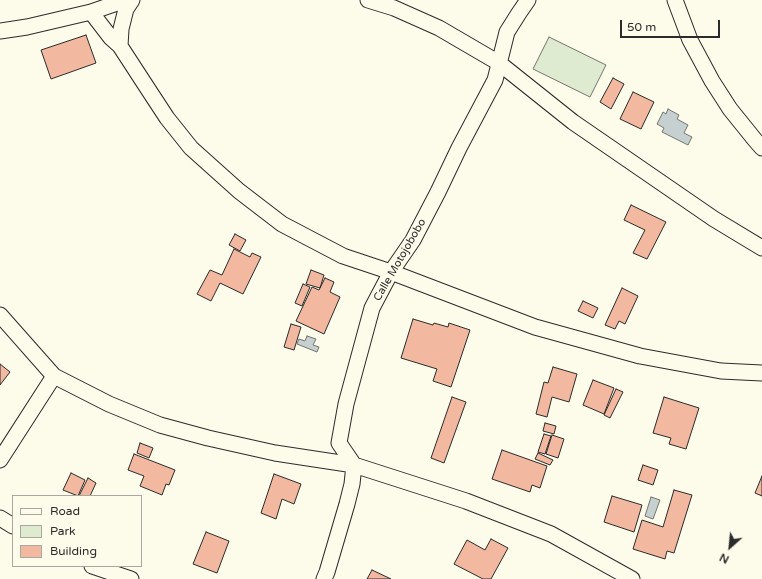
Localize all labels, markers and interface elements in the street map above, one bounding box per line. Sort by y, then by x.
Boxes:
scale bar [622,12,722,38]
text: 50 m [627,20,656,34]
street label: Calle Motojobobo [371,216,429,304]
legend [12,495,142,567]
text: Road [50,504,80,518]
text: Park [50,524,76,538]
north arrow [710,527,750,567]
text: Building [50,544,97,558]
text: N [717,550,731,566]

